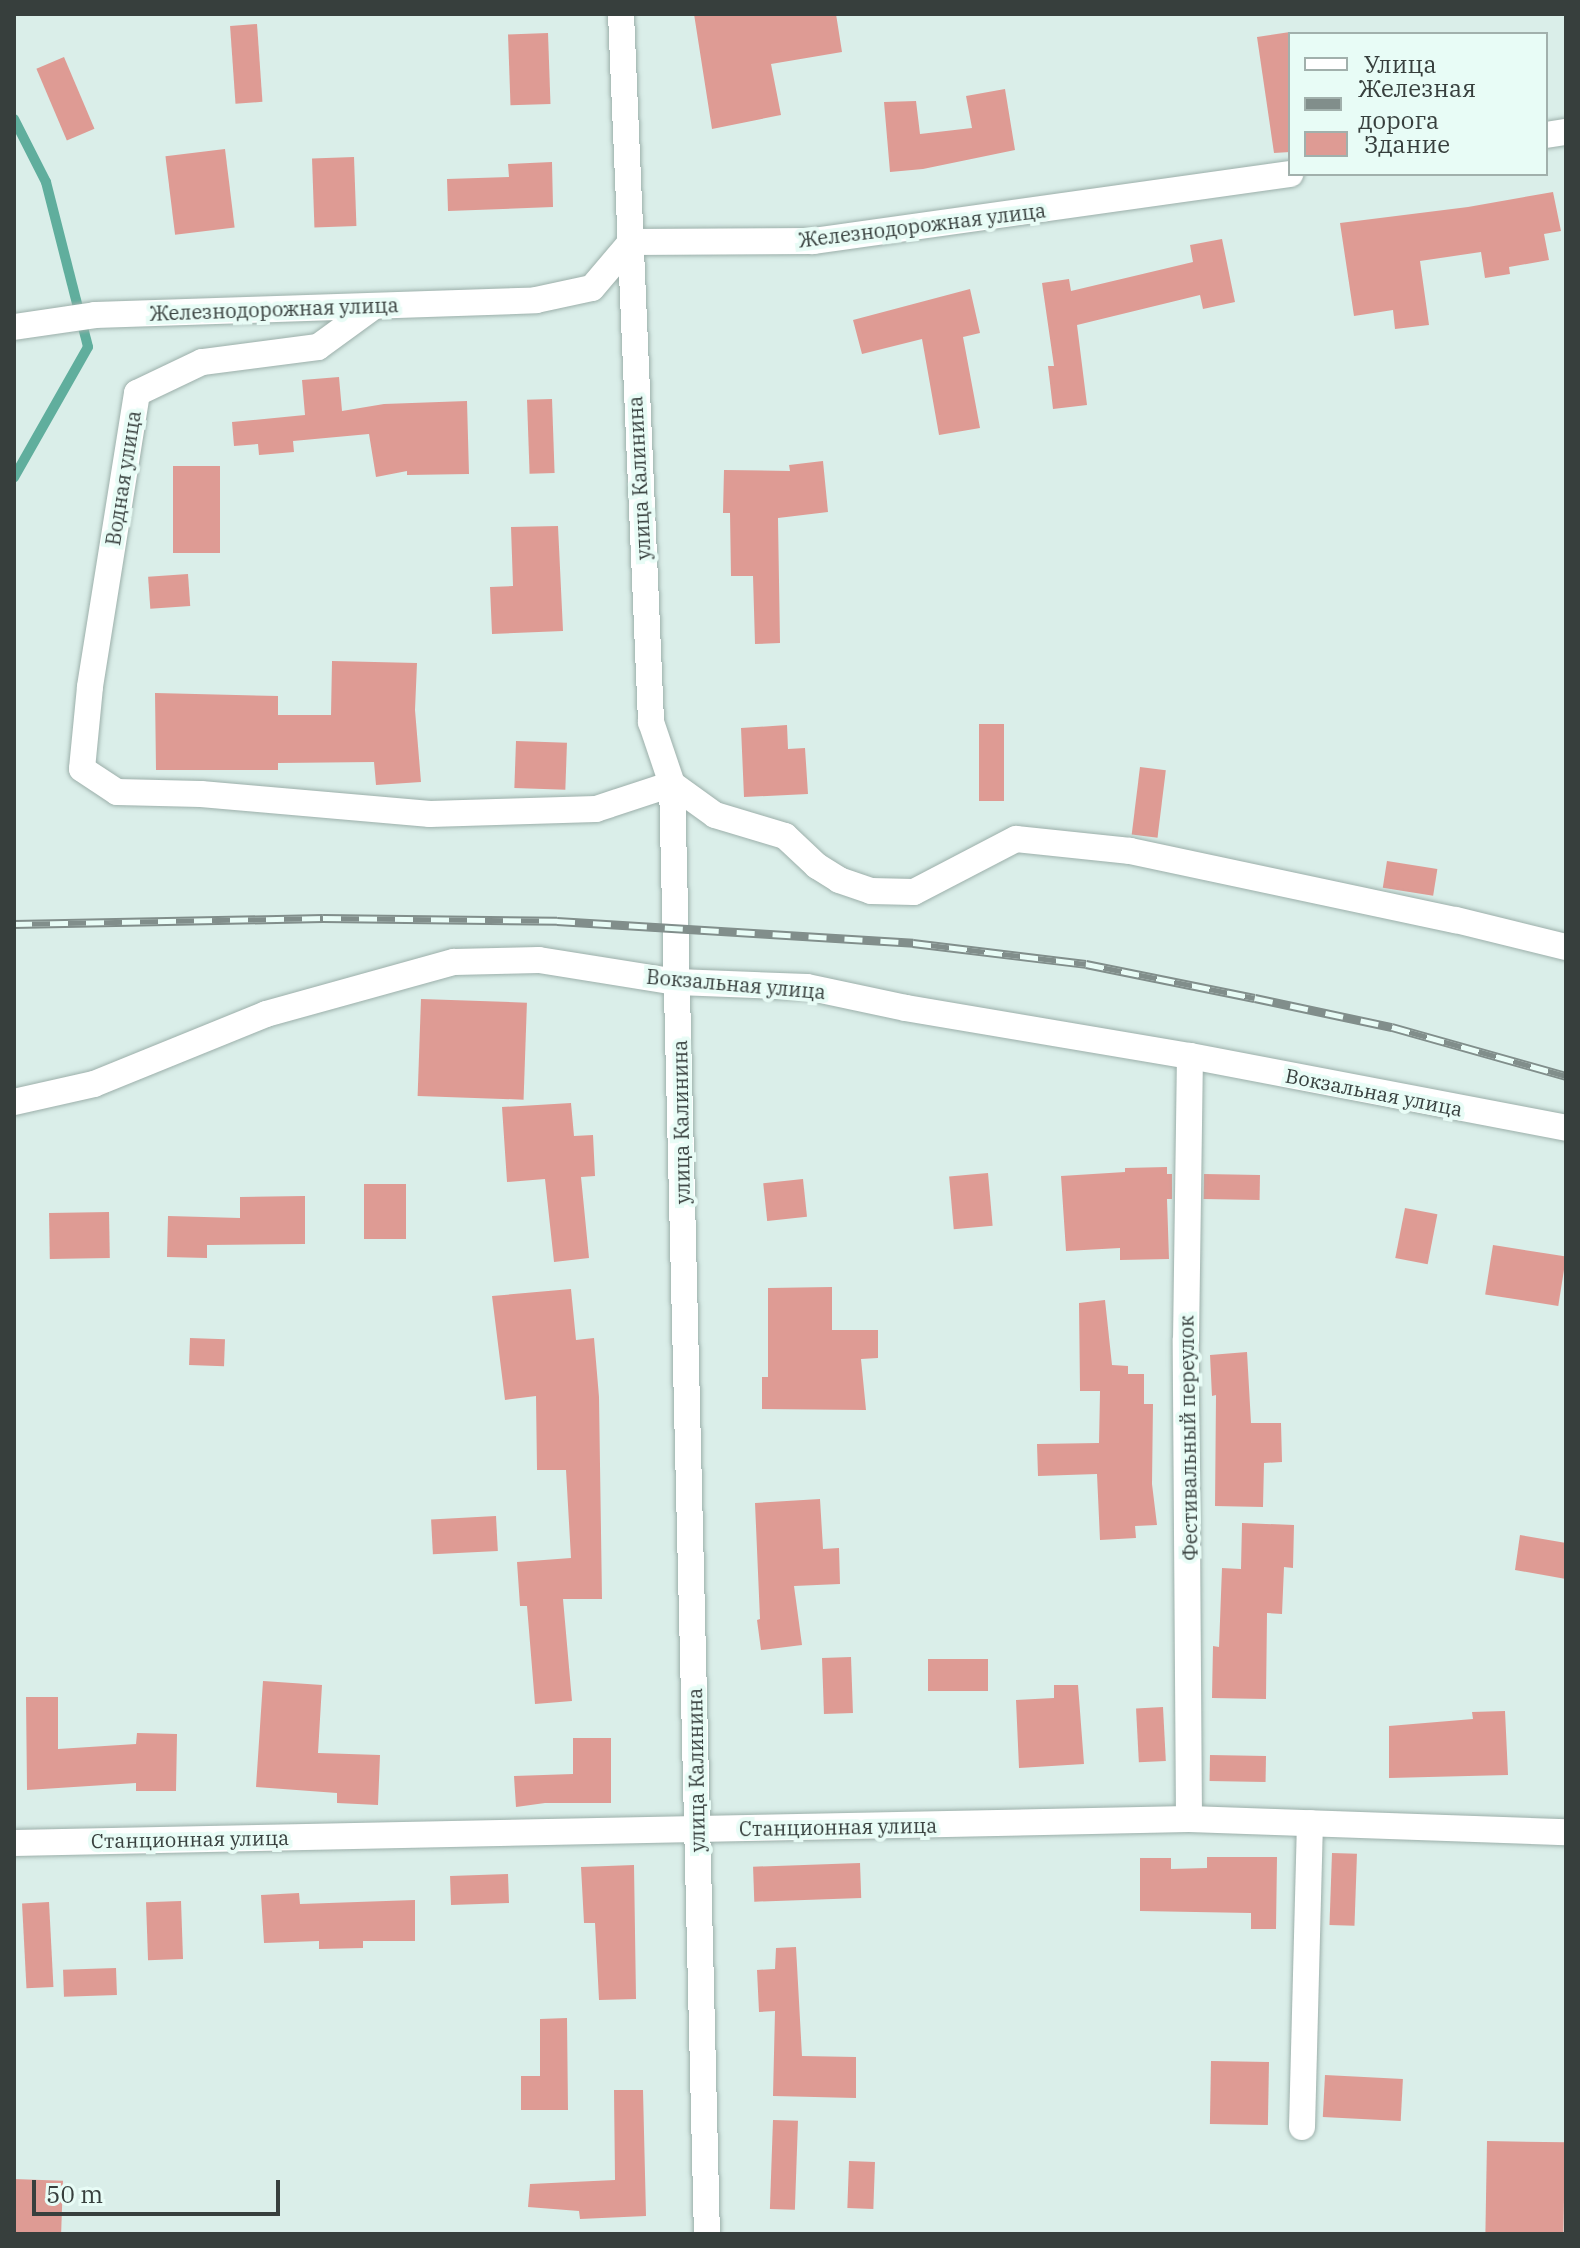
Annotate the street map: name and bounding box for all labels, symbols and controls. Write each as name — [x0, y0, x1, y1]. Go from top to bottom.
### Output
legend — [1288, 32, 1548, 176]
text: Улица — [1364, 48, 1437, 80]
text: Железная дорога — [1358, 72, 1476, 136]
text: Здание — [1364, 128, 1450, 160]
street label: Железнодорожная улица — [797, 198, 1047, 252]
street label: Железнодорожная улица — [149, 293, 399, 325]
street label: улица Калинина — [623, 395, 655, 561]
street label: Водная улица — [101, 409, 145, 547]
street label: Вокзальная улица — [645, 964, 827, 1004]
street label: улица Калинина — [668, 1040, 694, 1204]
street label: Вокзальная улица — [1283, 1063, 1465, 1121]
street label: Фестивальный переулок — [1174, 1315, 1202, 1561]
street label: улица Калинина — [683, 1688, 709, 1852]
street label: Станционная улица — [739, 1813, 937, 1841]
street label: Станционная улица — [91, 1825, 289, 1853]
scale bar — [36, 2164, 284, 2214]
text: 50 m — [46, 2178, 103, 2210]

